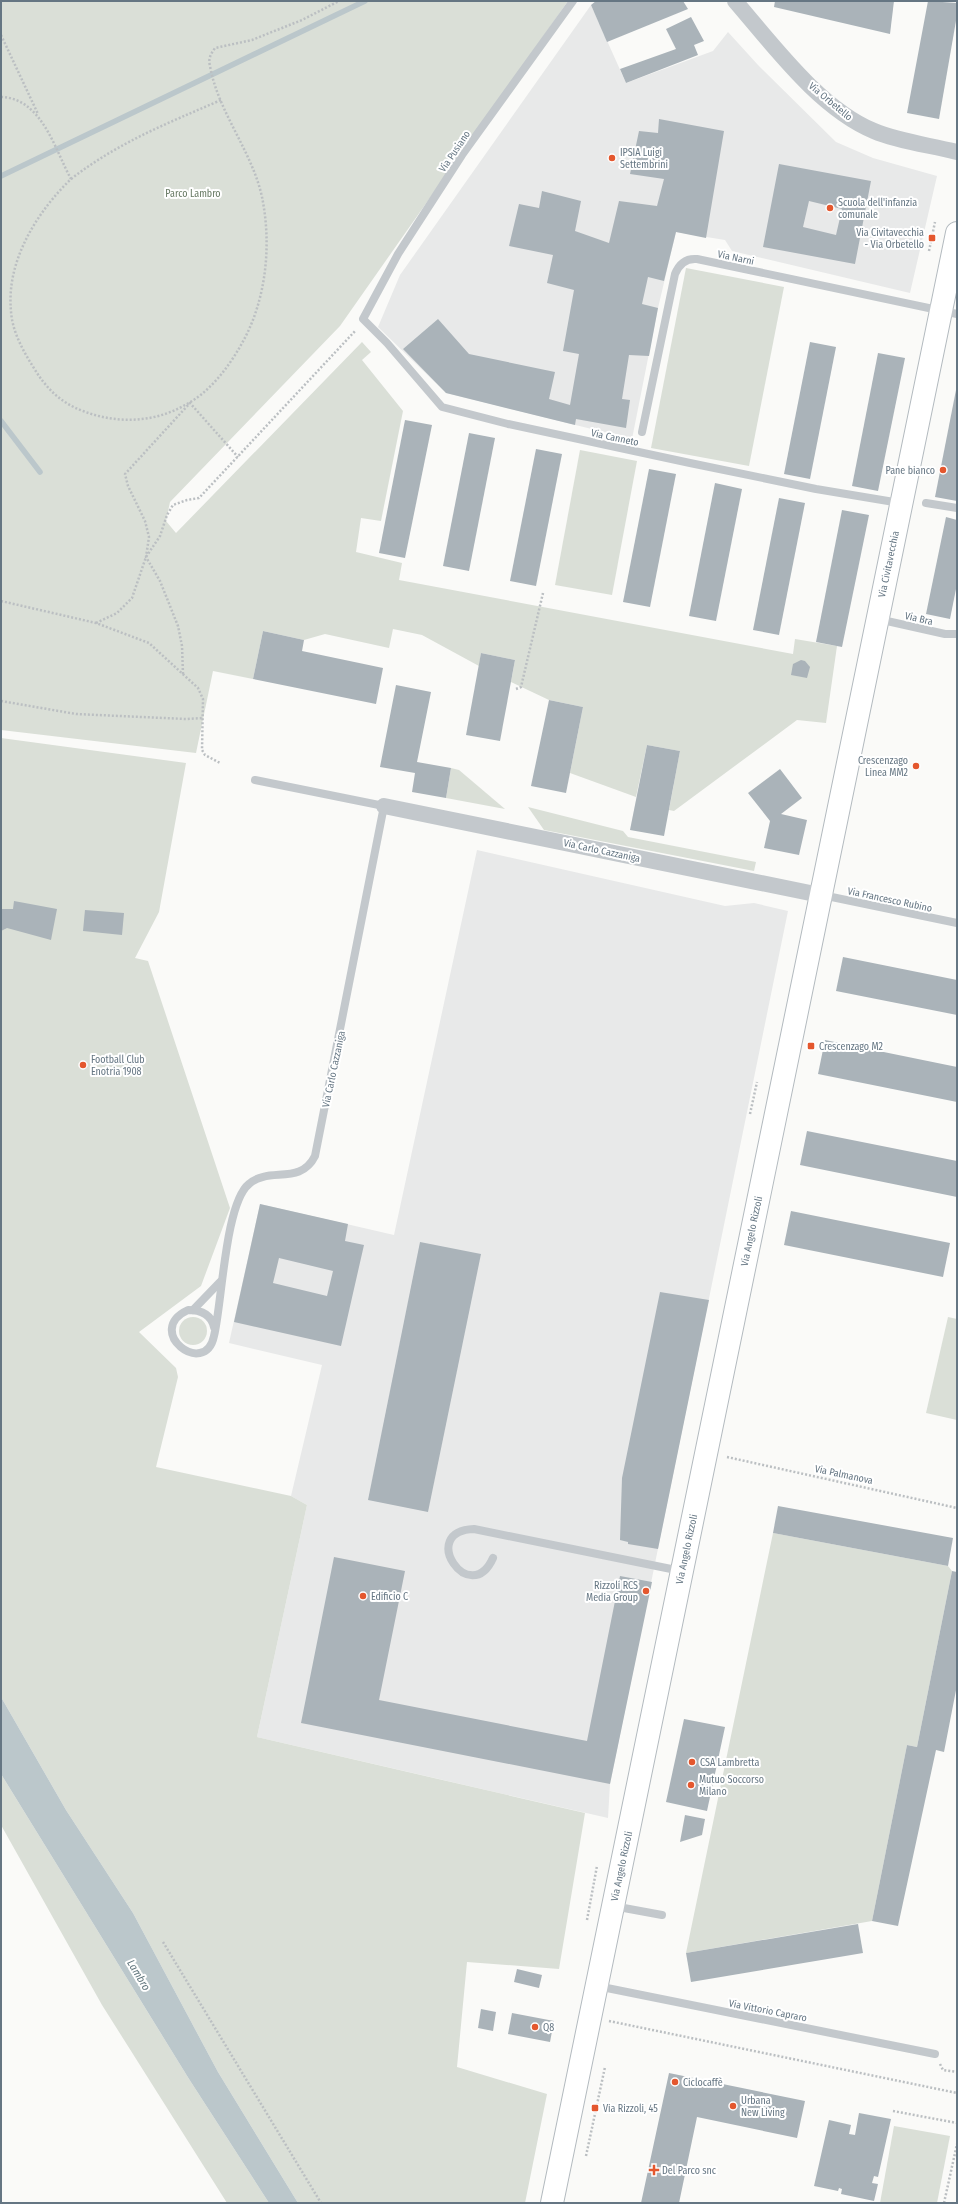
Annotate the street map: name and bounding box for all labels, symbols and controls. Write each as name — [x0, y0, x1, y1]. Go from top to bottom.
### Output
street label: Via Orbetello — [806, 80, 855, 124]
street label: Via Pusiano — [437, 129, 473, 175]
place label: IPSIA Luigi Settembrini — [620, 147, 668, 171]
marker: IPSIA Luigi Settembrini — [607, 153, 617, 163]
park label: Parco Lambro — [165, 188, 221, 200]
place label: Scuola dell'infanzia comunale — [838, 197, 917, 221]
marker: Scuola dell'infanzia comunale — [825, 203, 835, 213]
place label: Via Civitavecchia - Via Orbetello — [856, 227, 924, 251]
marker: Via Civitavecchia - Via Orbetello — [927, 233, 937, 243]
street label: Via Narni — [716, 248, 755, 268]
street label: Via Canneto — [590, 427, 640, 449]
place label: Pane bianco — [885, 465, 935, 477]
marker: Pane bianco — [938, 465, 948, 475]
street label: Via Civitavecchia — [876, 530, 902, 599]
street label: Via Bra — [904, 610, 934, 628]
place label: Crescenzago Linea MM2 — [858, 755, 909, 779]
marker: Crescenzago Linea MM2 — [911, 761, 921, 771]
street label: Via Carlo Cazzaniga — [562, 837, 641, 865]
street label: Via Francesco Rubino — [846, 885, 933, 915]
street label: Via Carlo Cazzaniga — [320, 1030, 348, 1109]
marker: Crescenzago M2 — [806, 1041, 816, 1051]
place label: Crescenzago M2 — [819, 1041, 884, 1053]
place label: Football Club Enotria 1908 — [91, 1054, 145, 1078]
marker: Football Club Enotria 1908 — [78, 1060, 88, 1070]
street label: Via Angelo Rizzoli — [739, 1195, 765, 1267]
street label: Via Palmanova — [814, 1463, 874, 1487]
street label: Via Angelo Rizzoli — [674, 1513, 700, 1585]
place label: Rizzoli RCS Media Group — [586, 1580, 638, 1604]
marker: Rizzoli RCS Media Group — [641, 1586, 651, 1596]
marker: Edificio C — [358, 1591, 368, 1601]
place label: Edificio C — [371, 1591, 408, 1603]
marker: CSA Lambretta — [687, 1757, 697, 1767]
place label: CSA Lambretta — [700, 1757, 759, 1769]
place label: Mutuo Soccorso Milano — [699, 1774, 764, 1798]
marker: Mutuo Soccorso Milano — [686, 1780, 696, 1790]
street label: Via Angelo Rizzoli — [609, 1830, 635, 1902]
water label: Lambro — [124, 1957, 153, 1993]
street label: Via Vittorio Capraro — [728, 1998, 808, 2024]
marker: Q8 — [530, 2022, 540, 2032]
place label: Q8 — [543, 2022, 554, 2034]
marker: Ciclocaffè — [670, 2077, 680, 2087]
place label: Ciclocaffè — [683, 2077, 723, 2089]
place label: Urbana New Living — [741, 2095, 785, 2119]
marker: Urbana New Living — [728, 2101, 738, 2111]
marker: Via Rizzoli, 45 — [590, 2103, 600, 2113]
place label: Via Rizzoli, 45 — [603, 2103, 658, 2115]
marker: Del Parco snc — [649, 2165, 659, 2175]
place label: Del Parco snc — [662, 2165, 717, 2177]

